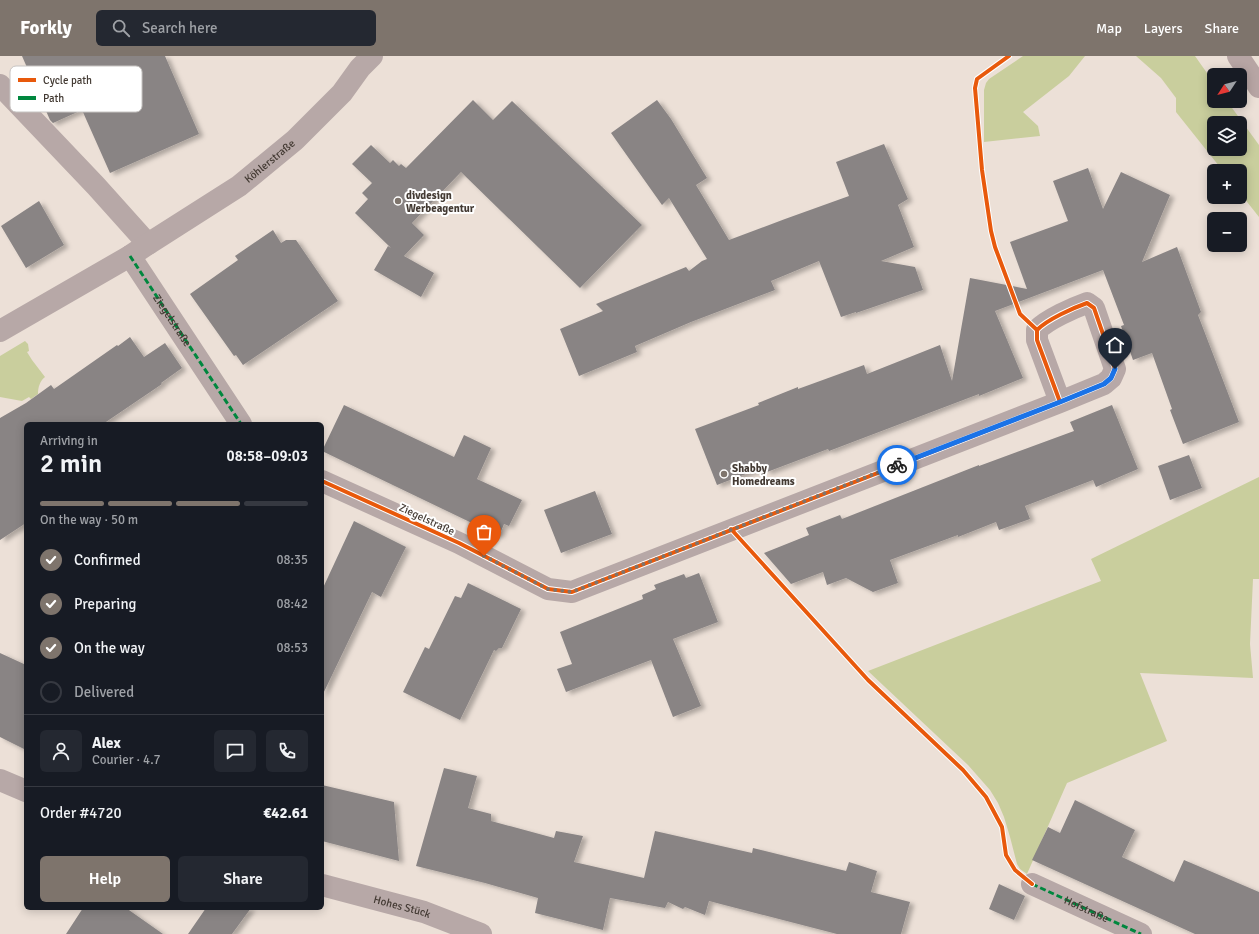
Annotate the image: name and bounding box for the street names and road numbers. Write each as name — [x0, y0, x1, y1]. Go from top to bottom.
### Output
street label: Köhlerstraße — [242, 137, 298, 186]
street label: Ziegelstraße — [150, 292, 194, 349]
street label: Ziegelstraße — [397, 501, 457, 538]
street label: Hohes Stück — [372, 893, 433, 921]
street label: Hofstraße — [1062, 894, 1111, 925]

